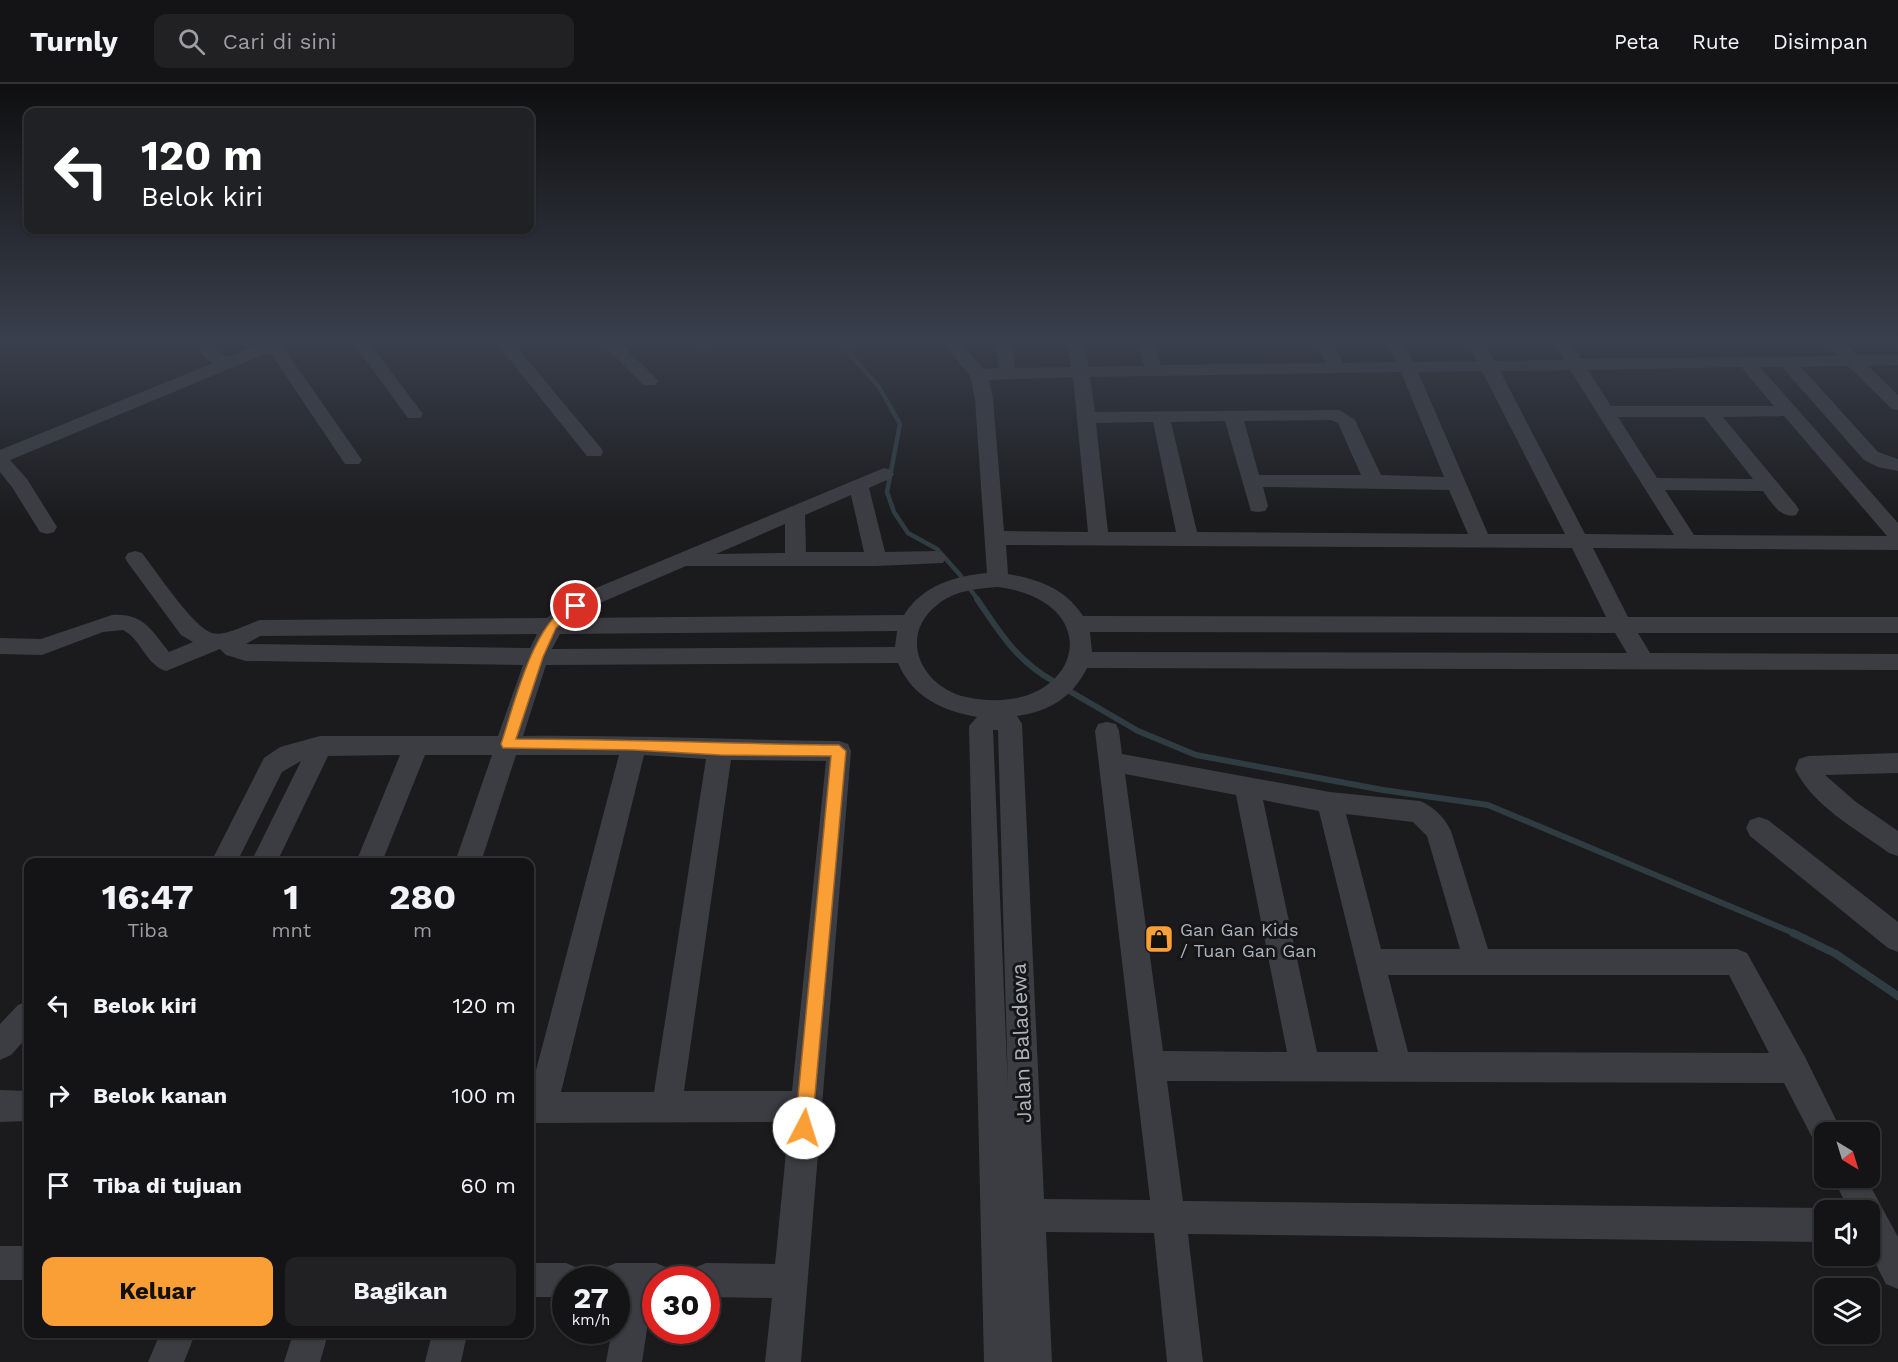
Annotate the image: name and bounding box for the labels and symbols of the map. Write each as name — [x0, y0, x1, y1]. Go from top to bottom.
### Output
pin — [550, 580, 601, 631]
place label: Gan Gan Kids / Tuan Gan Gan — [1180, 919, 1317, 961]
shop icon: Gan Gan Kids / Tuan Gan Gan — [1143, 923, 1175, 955]
street label: Jalan Baladewa — [1006, 962, 1036, 1123]
position arrow — [772, 1096, 836, 1160]
north arrow — [1814, 1122, 1880, 1188]
speed limit sign: 30 — [642, 1266, 720, 1344]

